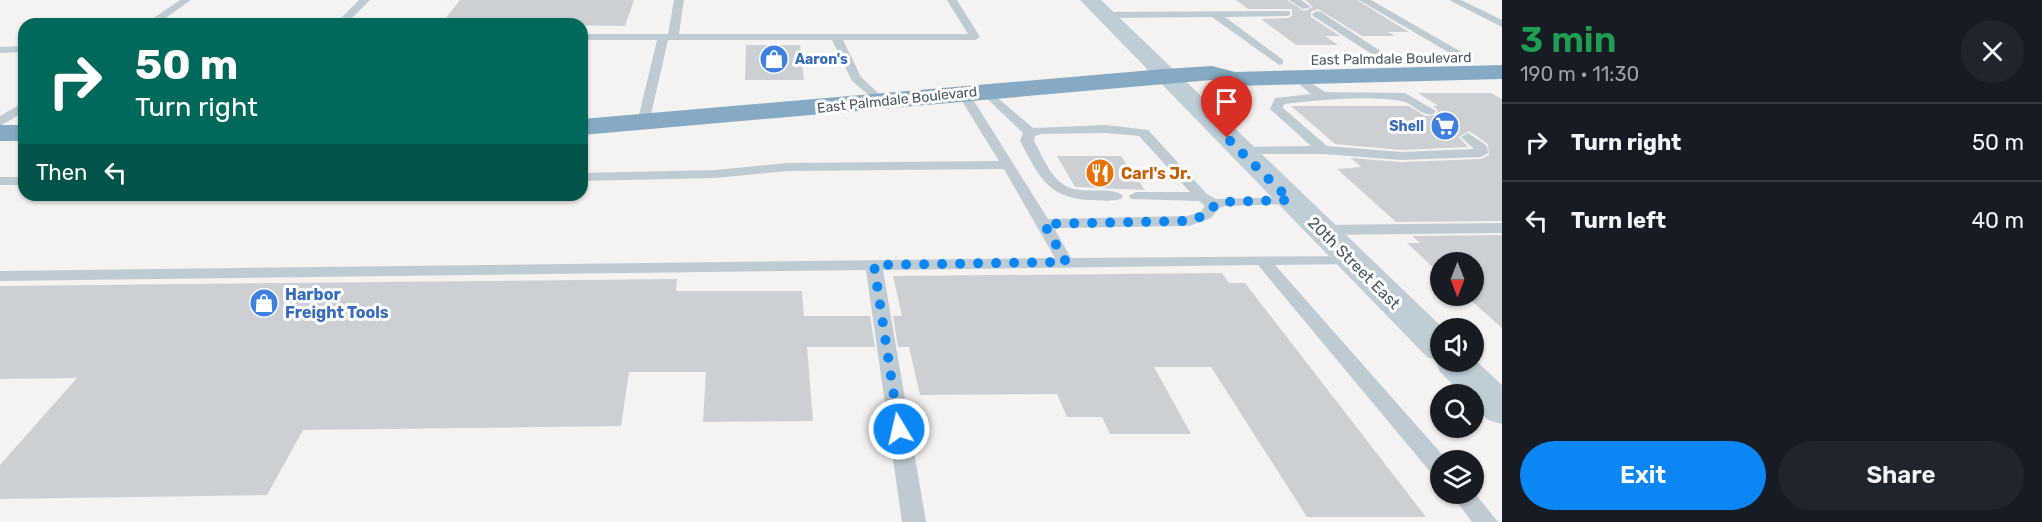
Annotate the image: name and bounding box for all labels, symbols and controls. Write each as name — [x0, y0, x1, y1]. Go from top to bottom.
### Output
text: 3 min — [1520, 18, 1617, 61]
button: close — [1961, 20, 2024, 83]
text: 50 m — [135, 40, 238, 90]
icon: right — [36, 42, 114, 120]
shop icon: Aaron's — [758, 43, 790, 75]
street label: East Palmdale Boulevard — [1310, 49, 1472, 69]
place label: Aaron's — [795, 51, 848, 68]
text: 190 m · 11:30 — [1520, 62, 1639, 86]
pin — [1201, 76, 1252, 138]
street label: East Palmdale Boulevard — [816, 83, 978, 117]
icon: arrive — [1210, 85, 1243, 118]
text: Turn right — [135, 91, 258, 123]
supermarket icon: Shell — [1429, 110, 1461, 142]
place label: Shell — [1389, 118, 1424, 135]
icon: right — [1520, 126, 1553, 159]
text: Turn right — [1571, 129, 1681, 156]
text: 50 m — [1972, 129, 2024, 156]
icon: left — [99, 156, 132, 189]
restaurant icon: Carl's Jr. — [1084, 157, 1116, 189]
text: Then — [36, 159, 87, 186]
place label: Carl's Jr. — [1121, 164, 1191, 183]
icon: left — [1520, 204, 1553, 237]
text: Turn left — [1571, 207, 1666, 234]
text: 40 m — [1971, 207, 2024, 234]
street label: 20th Street East — [1304, 213, 1404, 313]
north arrow — [1430, 252, 1484, 306]
map controls — [1430, 252, 1484, 504]
place label: Harbor Freight Tools — [285, 285, 389, 322]
shop icon: Harbor Freight Tools — [248, 287, 280, 319]
button: sound — [1430, 318, 1484, 372]
button: search — [1430, 384, 1484, 438]
position arrow — [867, 397, 931, 461]
button: Exit — [1520, 441, 1766, 510]
button: Share — [1778, 441, 2024, 510]
button: layers — [1430, 450, 1484, 504]

